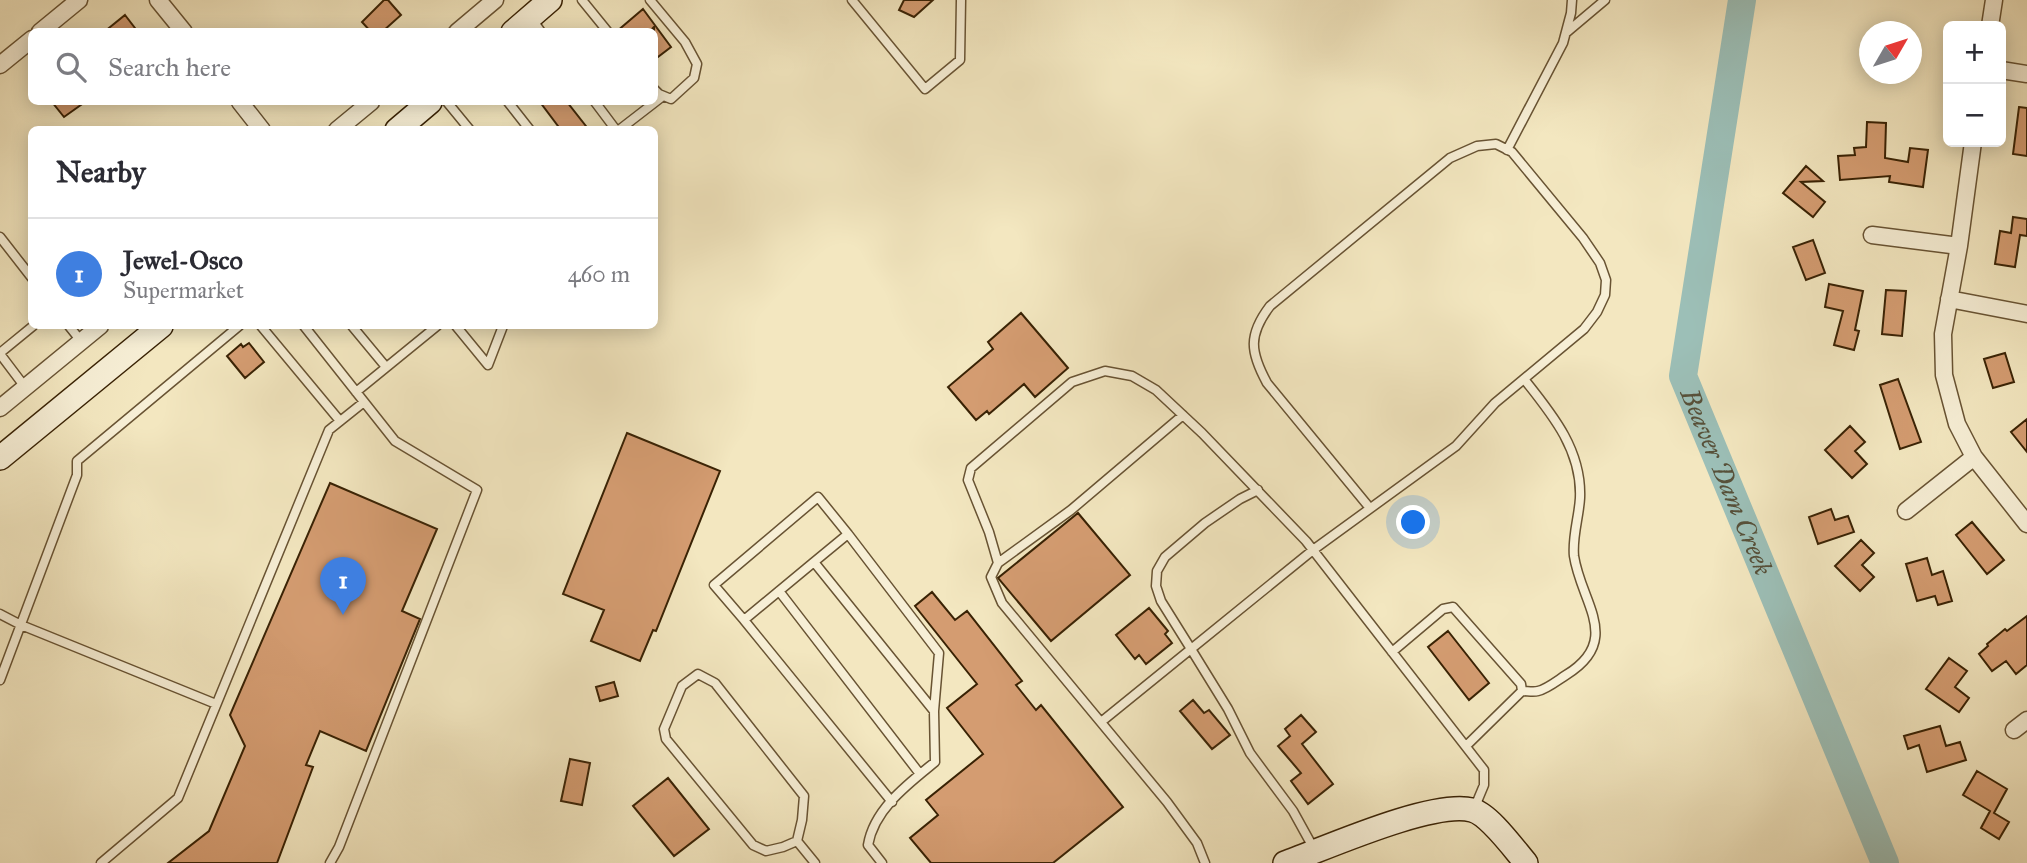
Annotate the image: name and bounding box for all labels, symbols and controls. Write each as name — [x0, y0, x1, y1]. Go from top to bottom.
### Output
north arrow — [1859, 21, 1922, 84]
map controls — [1943, 21, 2006, 147]
button: + — [1943, 21, 2006, 84]
search box — [28, 28, 658, 105]
icon: search — [52, 48, 90, 86]
text: Search here — [108, 51, 231, 83]
button: − — [1943, 84, 2006, 147]
text: Nearby — [56, 154, 146, 190]
text: Jewel-Osco — [123, 244, 243, 276]
text: 1 — [74, 260, 84, 288]
text: 460 m — [568, 260, 630, 288]
text: Supermarket — [123, 276, 244, 304]
water label: Beaver Dam Creek — [1673, 383, 1780, 580]
your location — [1396, 505, 1430, 539]
pin: 1 — [320, 557, 366, 615]

